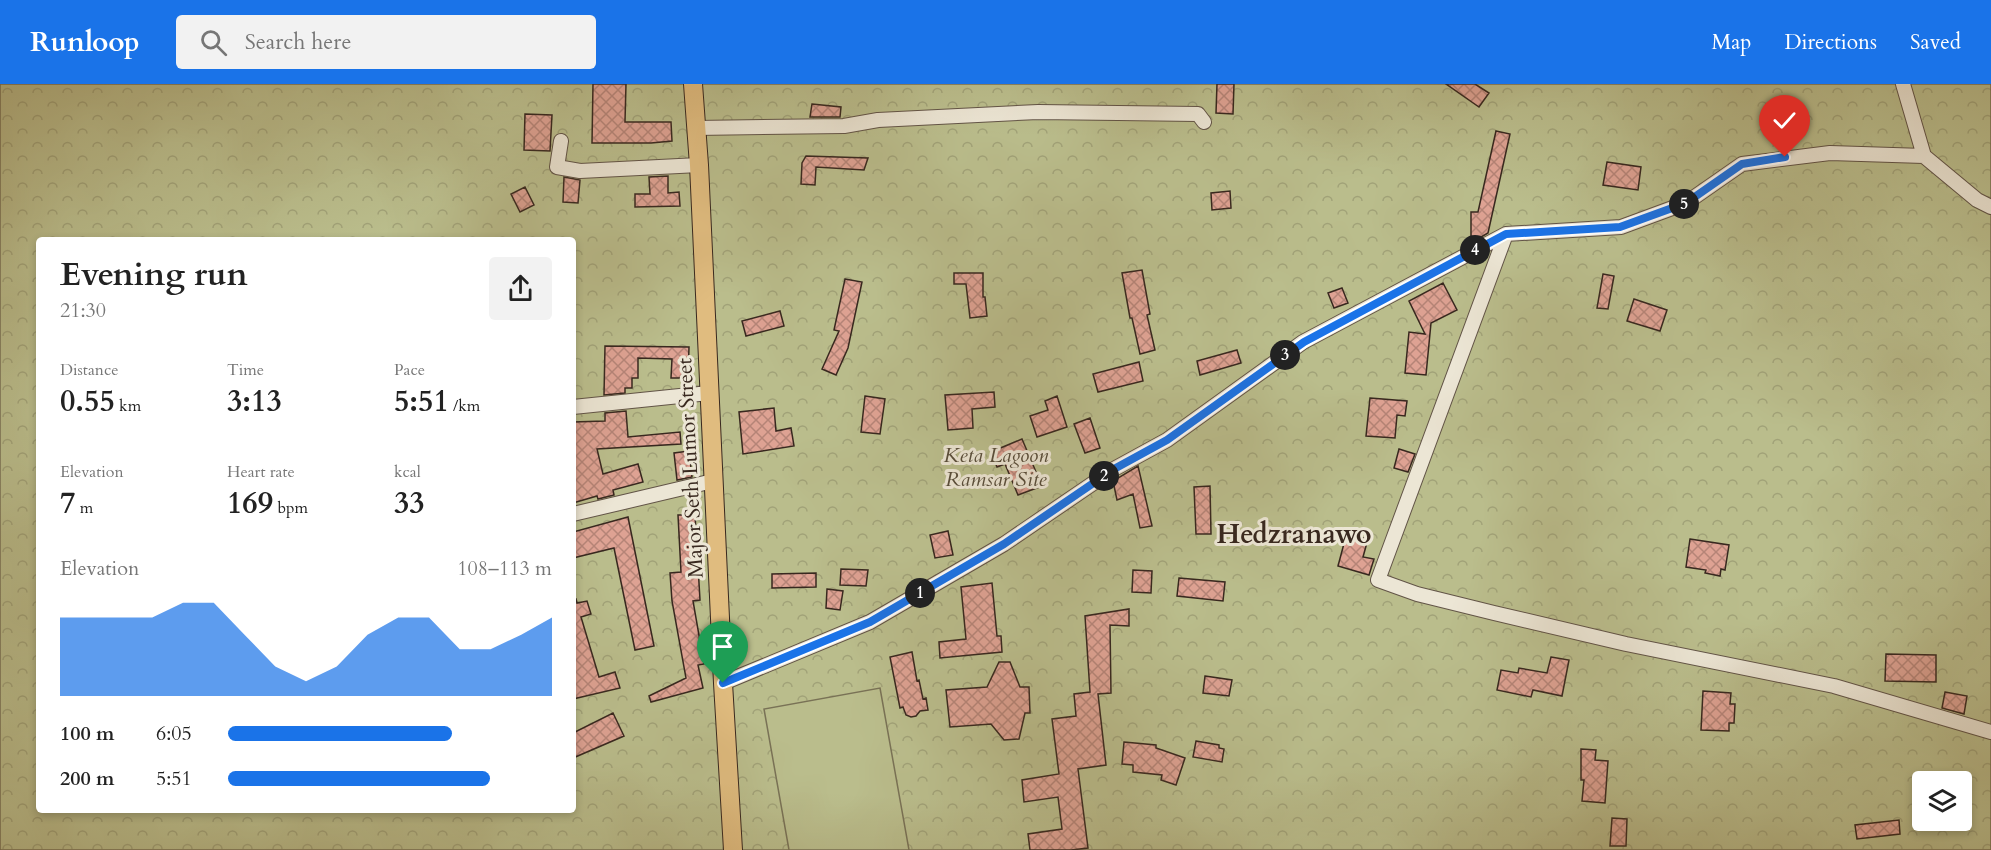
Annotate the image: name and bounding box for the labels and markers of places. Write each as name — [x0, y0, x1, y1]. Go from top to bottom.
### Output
pin — [1759, 95, 1810, 157]
pin: 5 — [1669, 189, 1699, 219]
pin: 4 — [1460, 235, 1490, 265]
pin: 3 — [1270, 340, 1300, 370]
pin: 2 — [1089, 461, 1119, 491]
pin: 1 — [905, 578, 935, 608]
pin — [697, 621, 748, 683]

